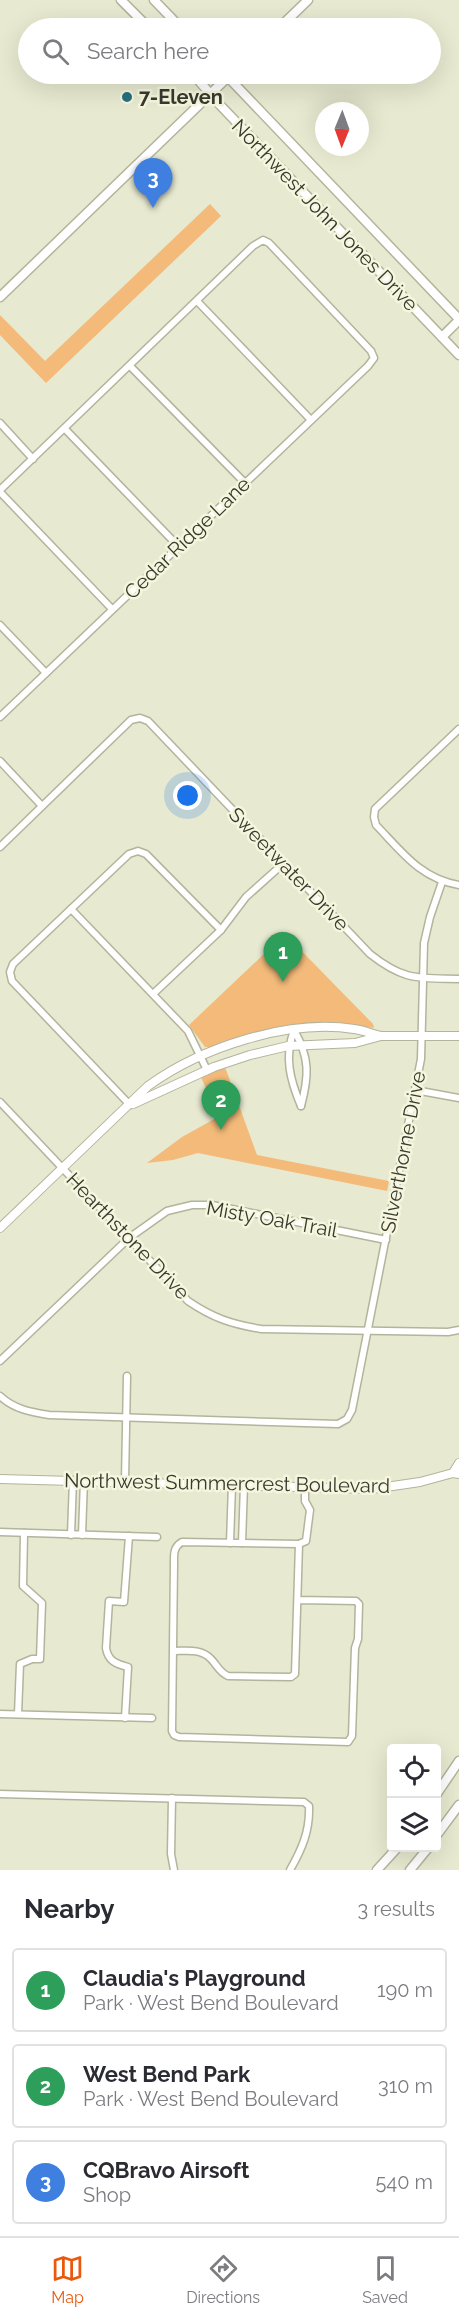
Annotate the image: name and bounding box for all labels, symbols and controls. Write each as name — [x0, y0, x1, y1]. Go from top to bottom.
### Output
search box — [18, 18, 441, 84]
icon: search — [39, 35, 72, 68]
text: Search here — [87, 38, 209, 64]
place label: 7-Eleven — [139, 85, 223, 109]
marker: 7-Eleven — [120, 90, 134, 104]
north arrow — [315, 102, 369, 156]
street label: Northwest John Jones Drive — [227, 114, 423, 316]
pin: 3 — [134, 158, 172, 208]
street label: Cedar Ridge Lane — [119, 472, 255, 604]
your location — [173, 781, 202, 810]
street label: Sweetwater Drive — [224, 802, 354, 936]
pin: 1 — [264, 932, 302, 982]
street label: Silverthorne Drive — [376, 1069, 430, 1235]
pin: 2 — [202, 1080, 240, 1130]
street label: Hearthstone Drive — [61, 1168, 195, 1305]
street label: Misty Oak Trail — [205, 1196, 340, 1242]
street label: Northwest Summercrest Boulevard — [64, 1468, 390, 1498]
map controls — [387, 1744, 441, 1852]
button: locate — [387, 1744, 441, 1798]
button: layers — [387, 1798, 441, 1852]
text: Nearby — [24, 1894, 114, 1924]
text: 3 results — [357, 1897, 435, 1921]
text: Claudia's Playground — [83, 1965, 306, 1991]
text: 1 — [41, 1978, 50, 2002]
text: 190 m — [377, 1978, 433, 2002]
text: Park · West Bend Boulevard — [83, 1991, 339, 2015]
text: West Bend Park — [83, 2061, 250, 2087]
text: 2 — [40, 2074, 51, 2098]
text: 310 m — [378, 2074, 433, 2098]
text: Park · West Bend Boulevard — [83, 2087, 339, 2111]
text: CQBravo Airsoft — [83, 2157, 249, 2183]
text: 3 — [40, 2170, 51, 2194]
text: 540 m — [375, 2170, 433, 2194]
text: Shop — [83, 2183, 131, 2207]
tab: Map — [51, 2252, 84, 2307]
tab: Directions — [186, 2252, 260, 2307]
tab: Saved — [362, 2252, 408, 2307]

